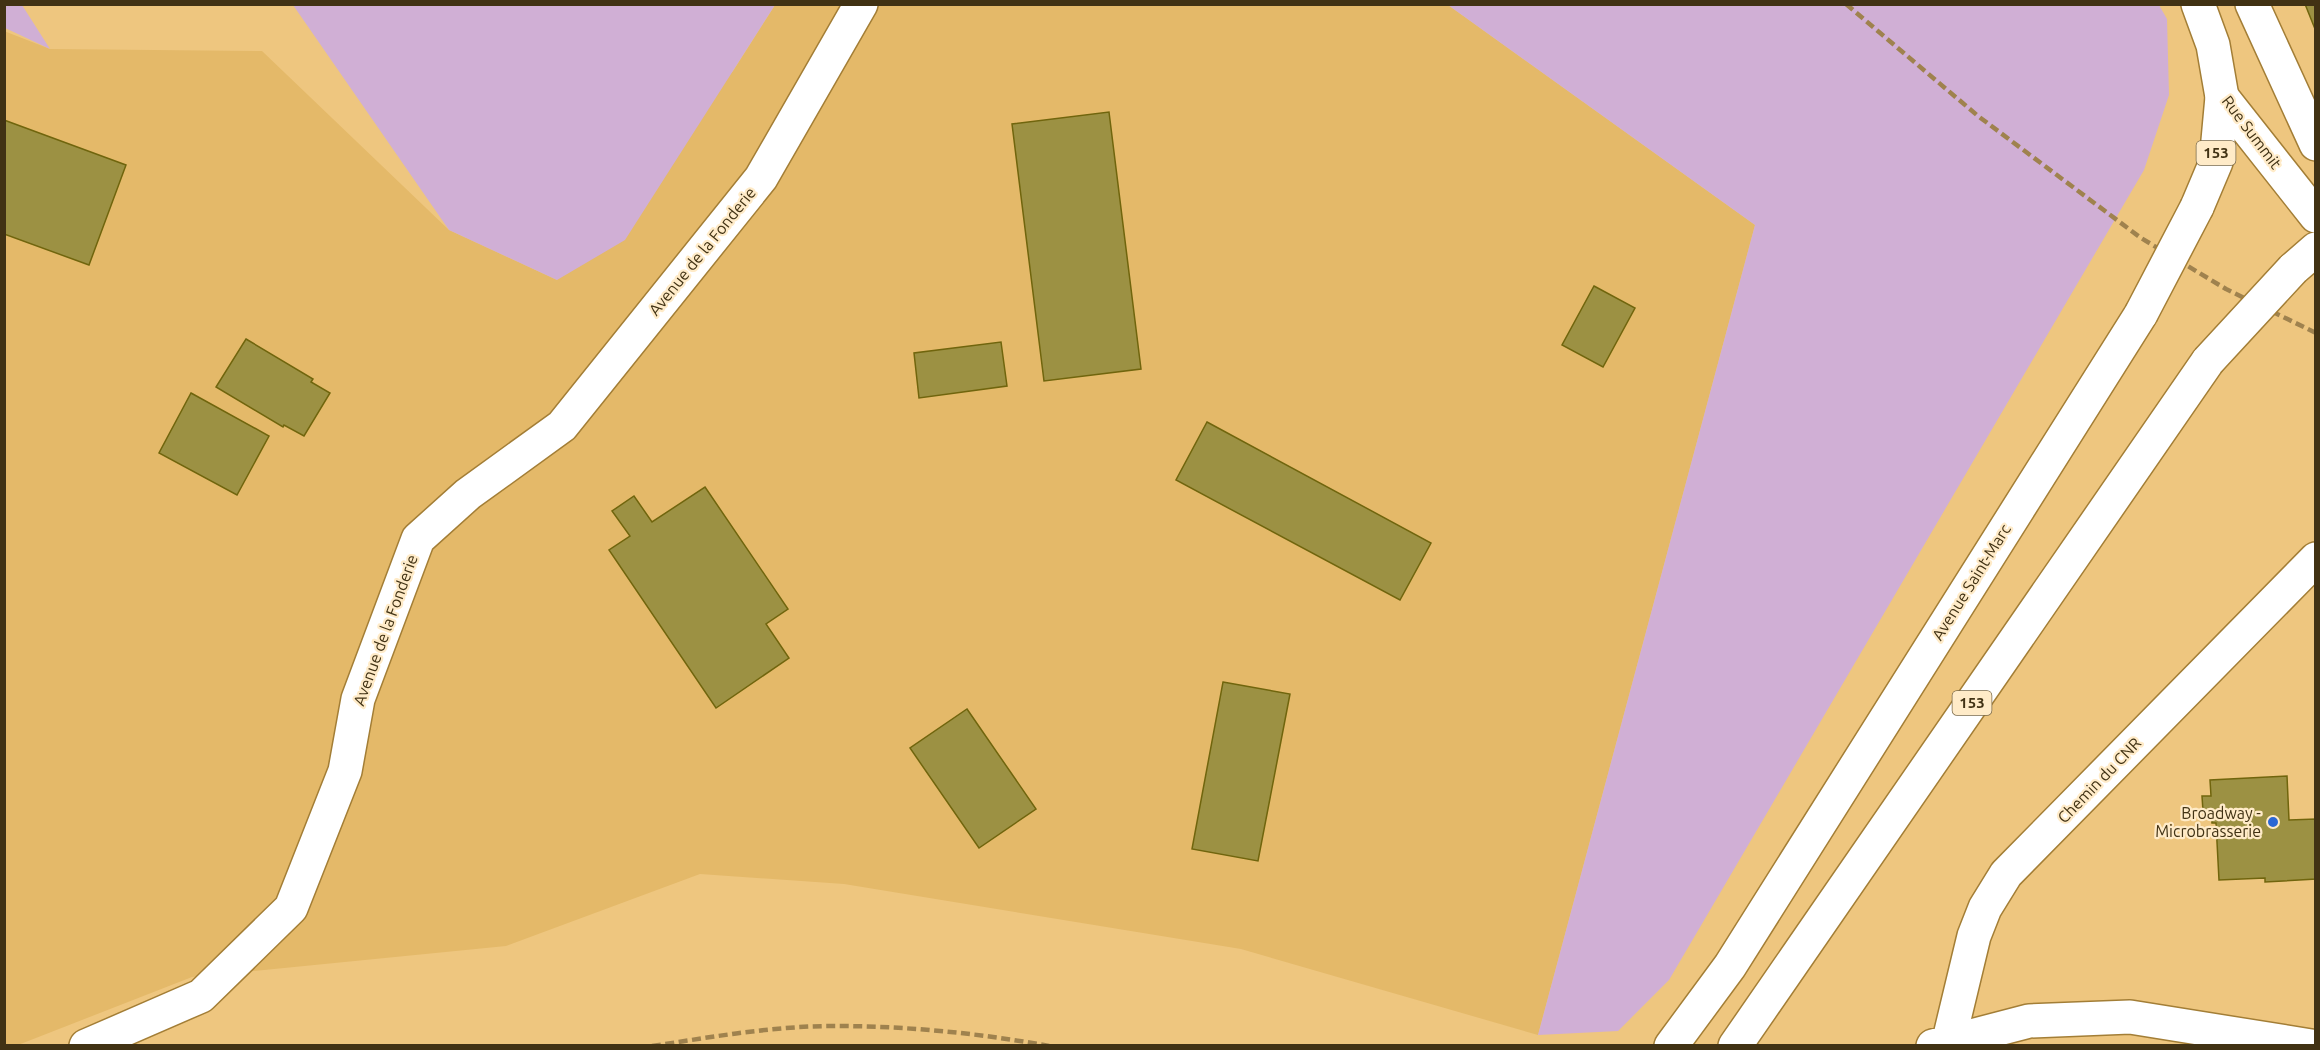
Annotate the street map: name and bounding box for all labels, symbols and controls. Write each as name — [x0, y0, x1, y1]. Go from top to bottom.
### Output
street label: Rue Summit — [2219, 92, 2286, 173]
road number: 153 — [2196, 141, 2236, 165]
street label: Avenue de la Fonderie — [645, 183, 759, 319]
street label: Avenue Saint-Marc — [1928, 520, 2014, 643]
street label: Avenue de la Fonderie — [349, 552, 421, 708]
road number: 153 — [1952, 691, 1992, 715]
street label: Chemin du CNR — [2054, 734, 2144, 826]
place label: Broadway - Microbrasserie — [2155, 804, 2261, 840]
marker: Broadway - Microbrasserie — [2266, 815, 2280, 829]

